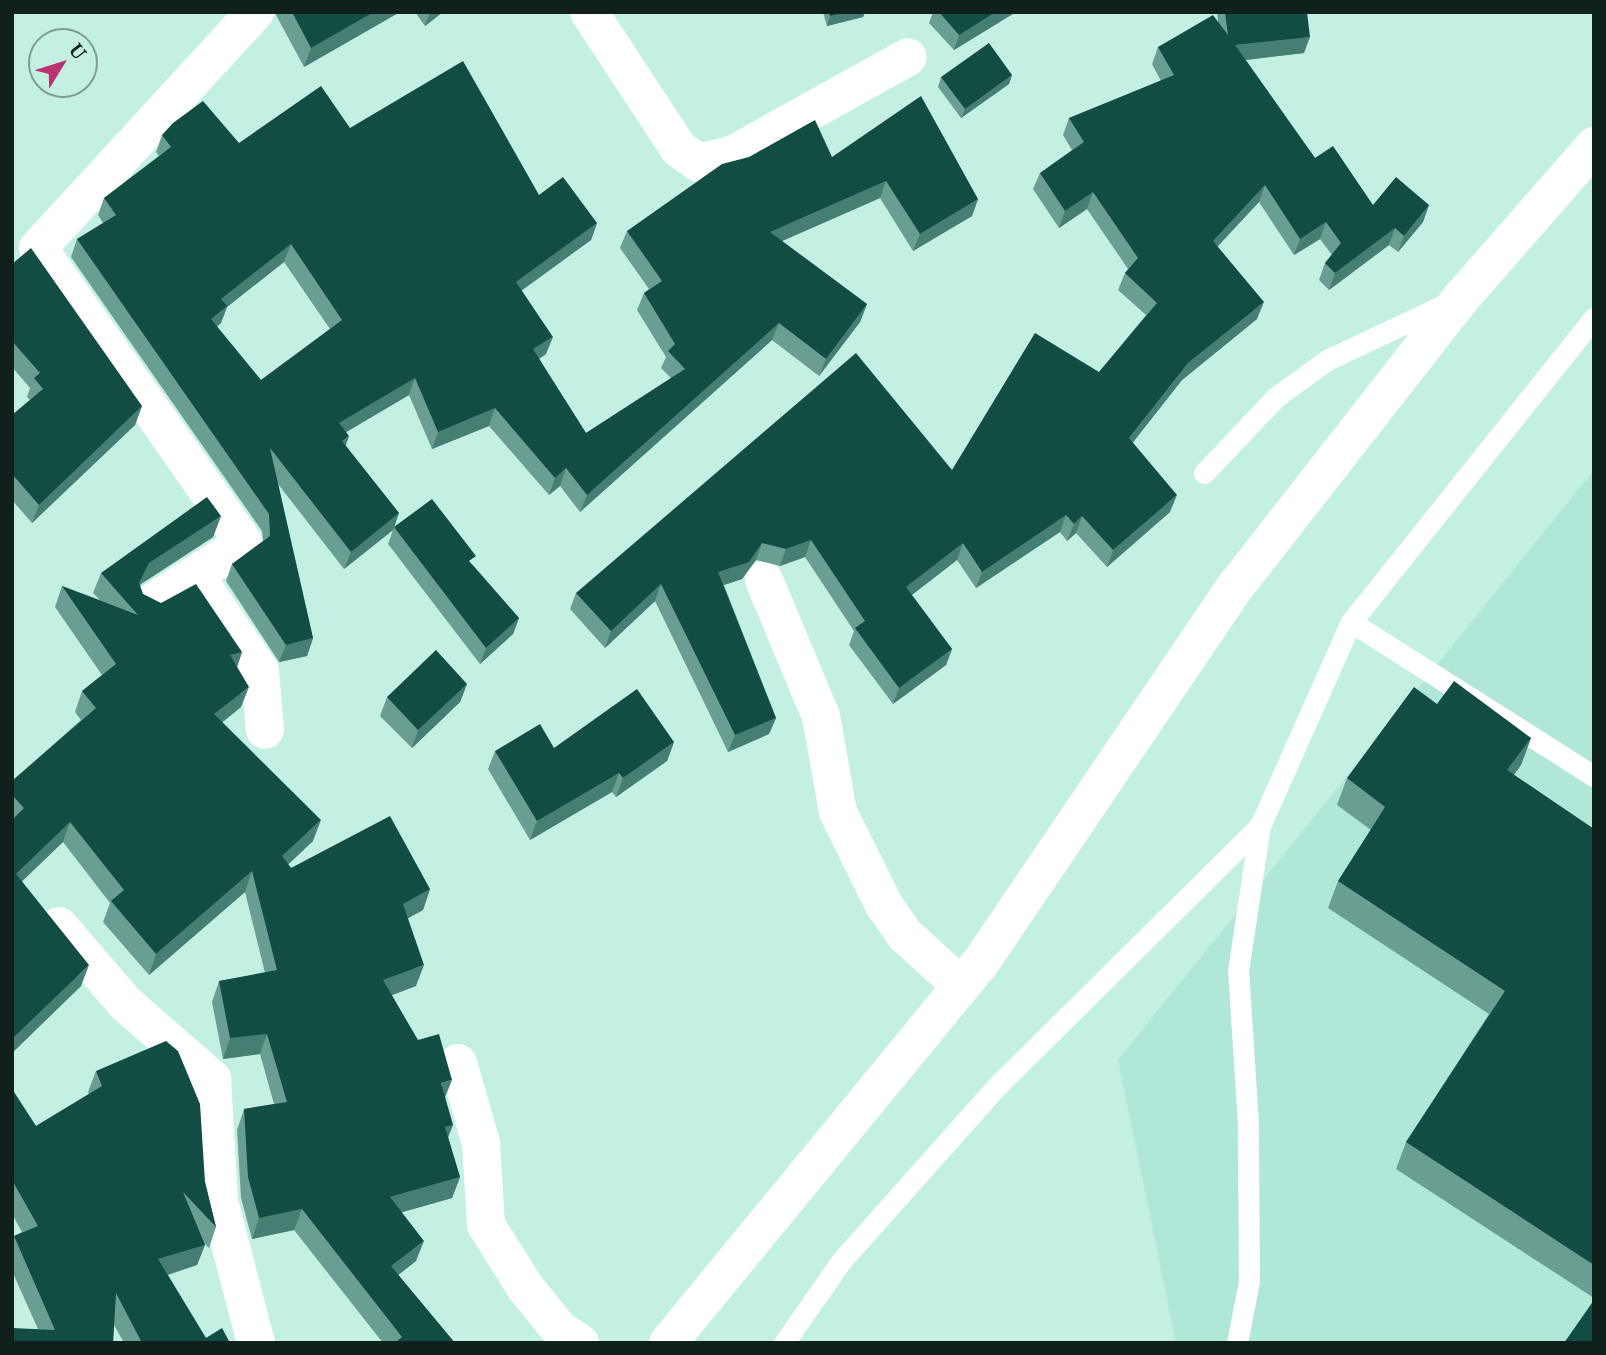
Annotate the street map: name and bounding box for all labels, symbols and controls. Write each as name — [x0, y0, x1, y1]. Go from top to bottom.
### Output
north arrow — [28, 28, 98, 98]
text: U — [63, 38, 93, 65]

